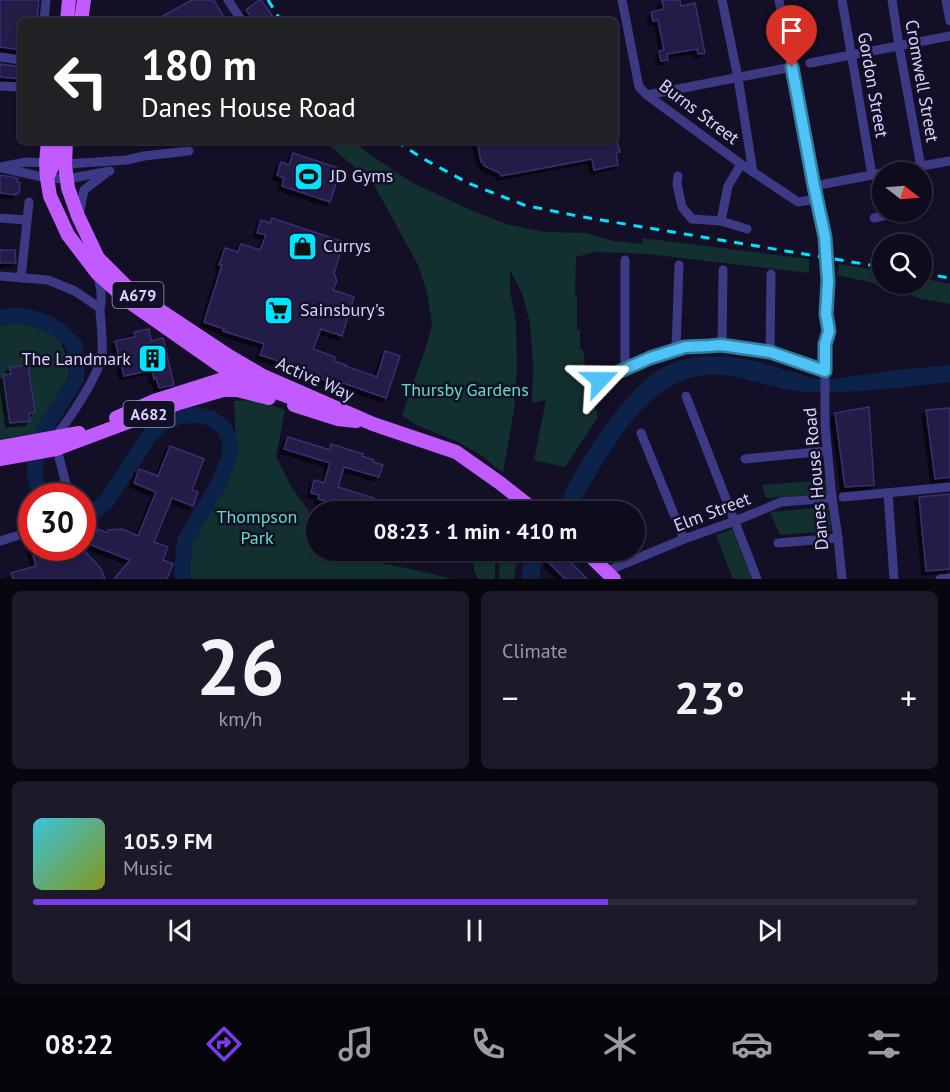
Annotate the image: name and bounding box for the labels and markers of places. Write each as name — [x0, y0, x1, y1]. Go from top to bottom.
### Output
pin — [766, 5, 817, 67]
sports icon: JD Gyms — [293, 160, 325, 192]
place label: JD Gyms — [329, 164, 393, 187]
shop icon: Currys — [286, 230, 318, 262]
place label: Currys — [323, 234, 371, 257]
supermarket icon: Sainsbury's — [263, 294, 295, 326]
place label: Sainsbury's — [300, 298, 385, 321]
building icon: The Landmark — [136, 343, 168, 375]
place label: The Landmark — [22, 347, 131, 370]

